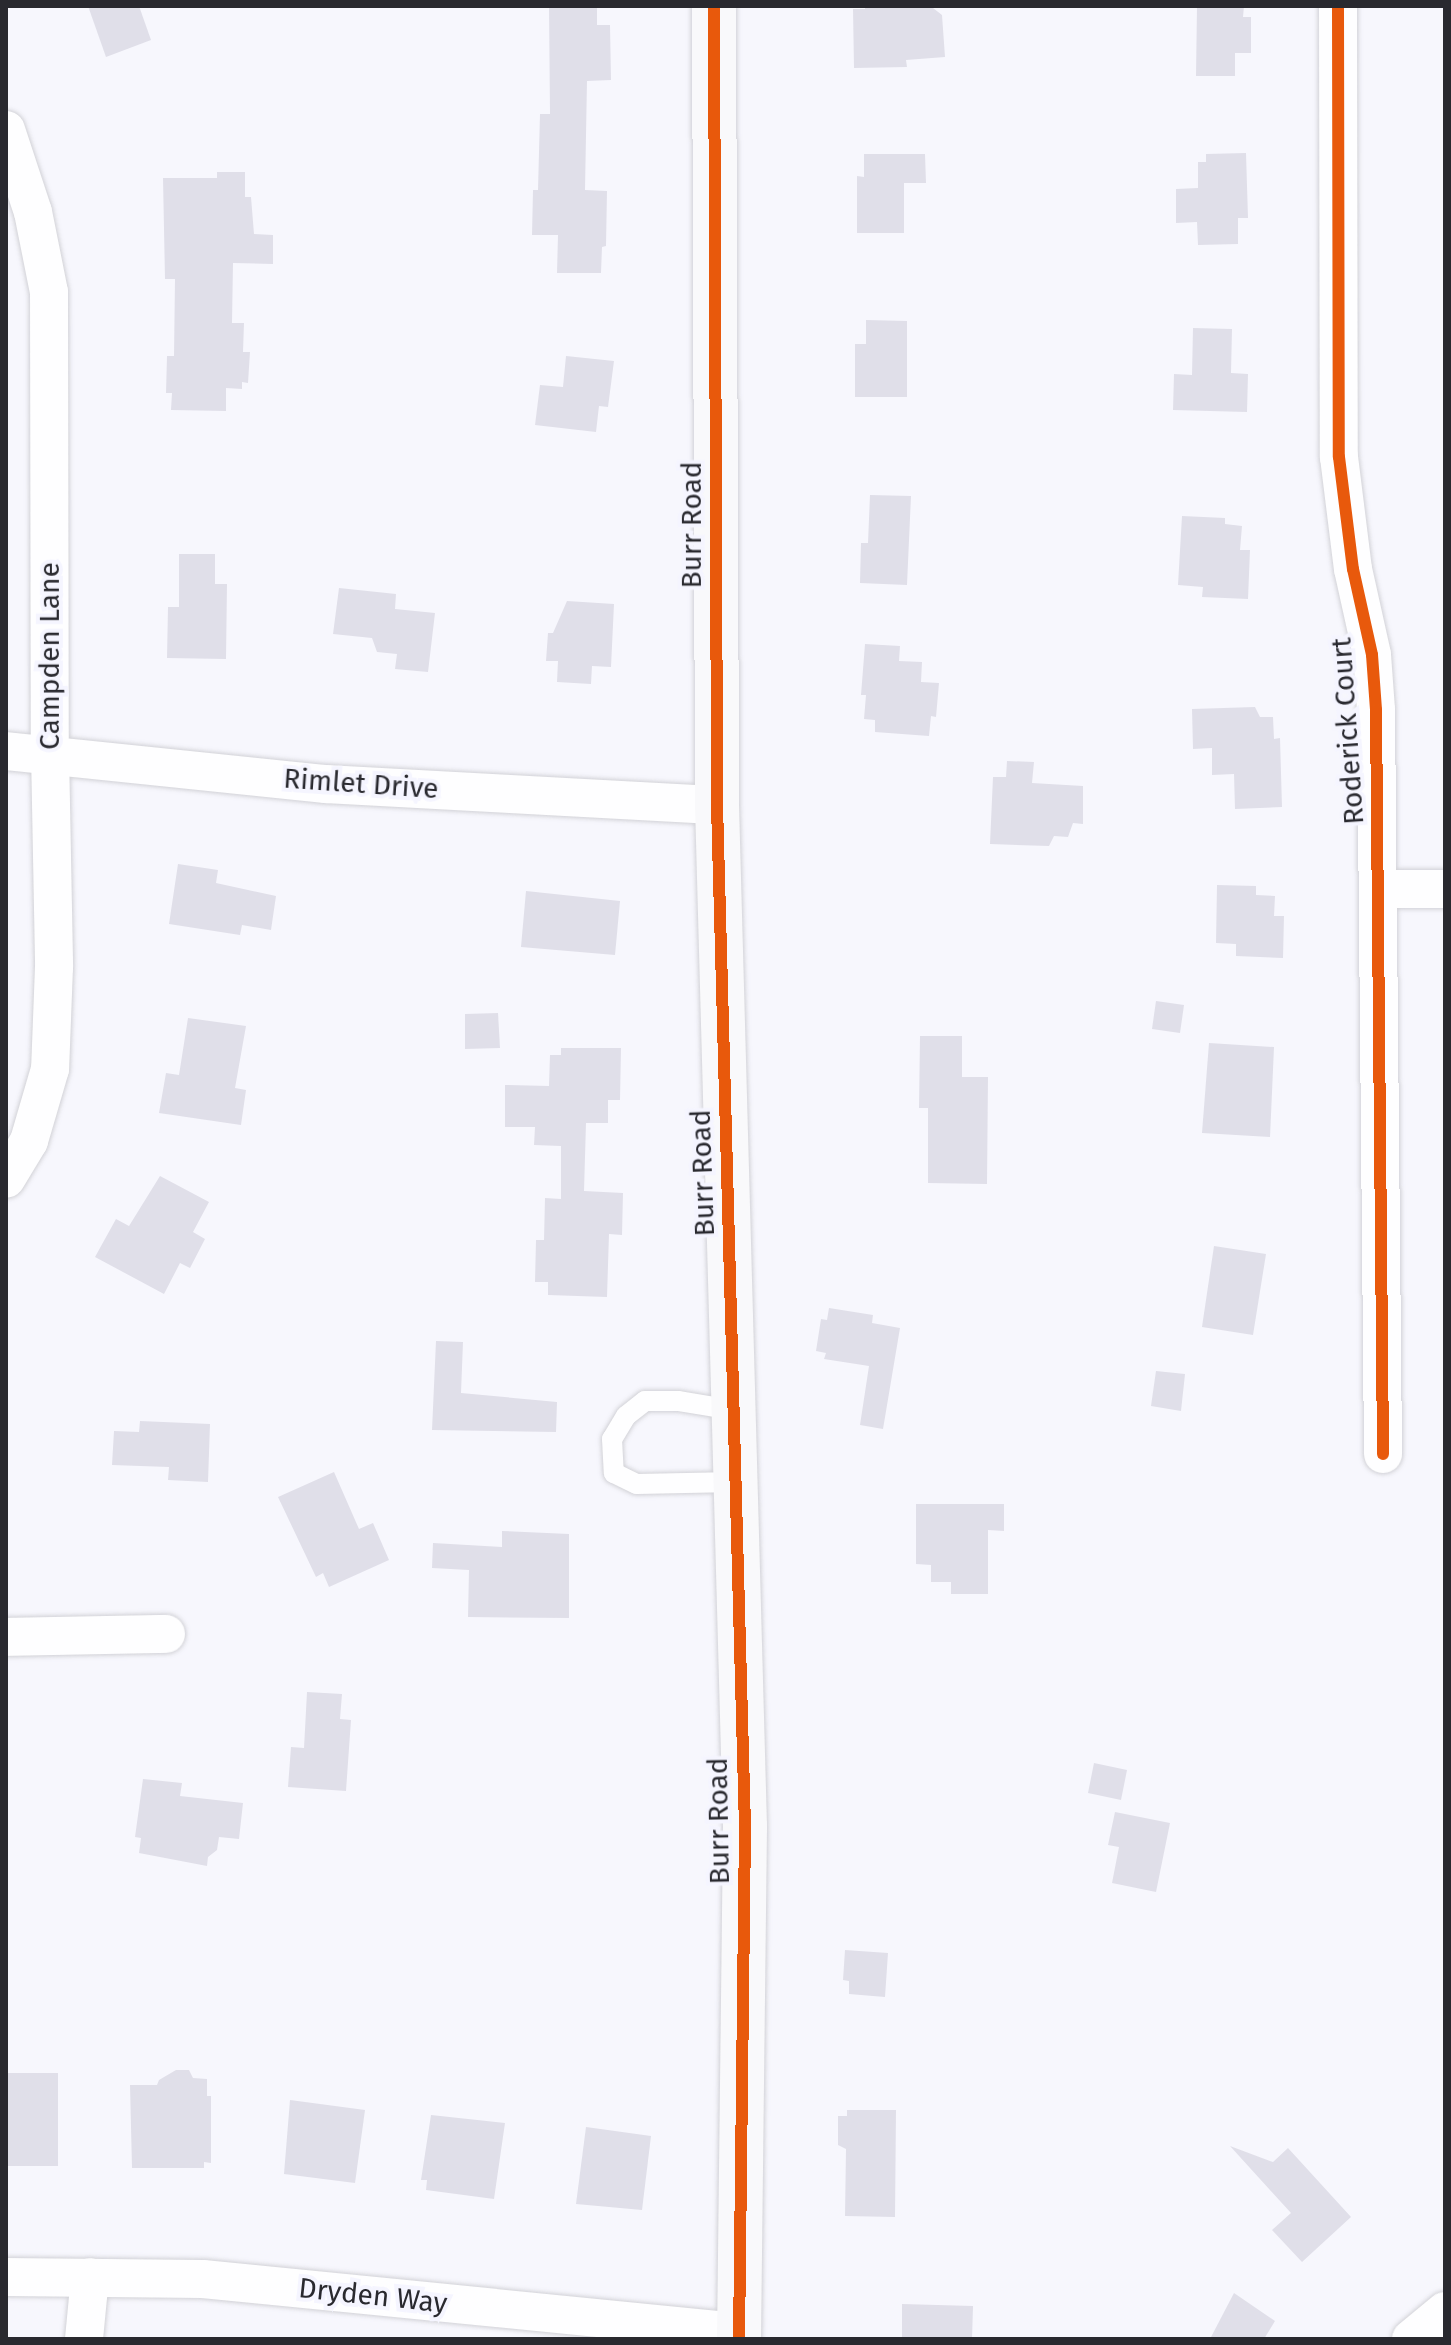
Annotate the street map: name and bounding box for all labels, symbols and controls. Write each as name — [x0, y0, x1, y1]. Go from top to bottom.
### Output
street label: Burr Road — [675, 462, 709, 588]
street label: Campden Lane — [33, 562, 67, 750]
street label: Roderick Court — [1325, 636, 1371, 826]
street label: Rimlet Drive — [282, 762, 440, 806]
street label: Burr Road — [684, 1109, 722, 1237]
street label: Burr Road — [701, 1757, 737, 1885]
street label: Dryden Way — [297, 2271, 449, 2321]

